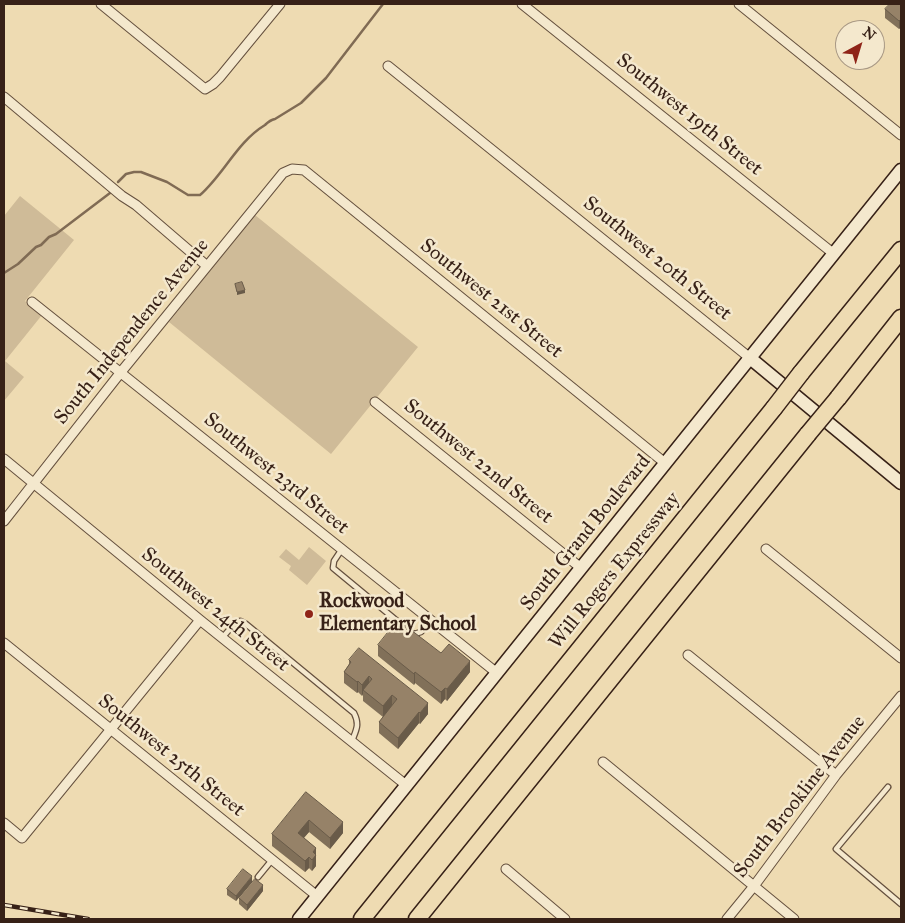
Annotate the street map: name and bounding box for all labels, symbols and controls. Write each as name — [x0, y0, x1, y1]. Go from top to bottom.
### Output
north arrow — [835, 20, 885, 70]
text: N — [859, 23, 879, 44]
street label: Southwest 19th Street — [611, 49, 767, 181]
street label: Southwest 20th Street — [578, 192, 736, 326]
street label: South Independence Avenue — [50, 234, 214, 430]
street label: Southwest 21st Street — [415, 234, 567, 364]
street label: Southwest 22nd Street — [399, 395, 557, 529]
street label: Southwest 23rd Street — [199, 408, 353, 540]
street label: South Grand Boulevard — [516, 450, 656, 616]
street label: Will Rogers Expressway — [544, 488, 686, 654]
street label: Southwest 24th Street — [136, 543, 294, 677]
place label: Rockwood Elementary School — [319, 590, 476, 637]
marker: Rockwood Elementary School — [303, 608, 315, 620]
street label: Southwest 25th Street — [93, 690, 249, 822]
street label: South Brookline Avenue — [729, 711, 871, 883]

